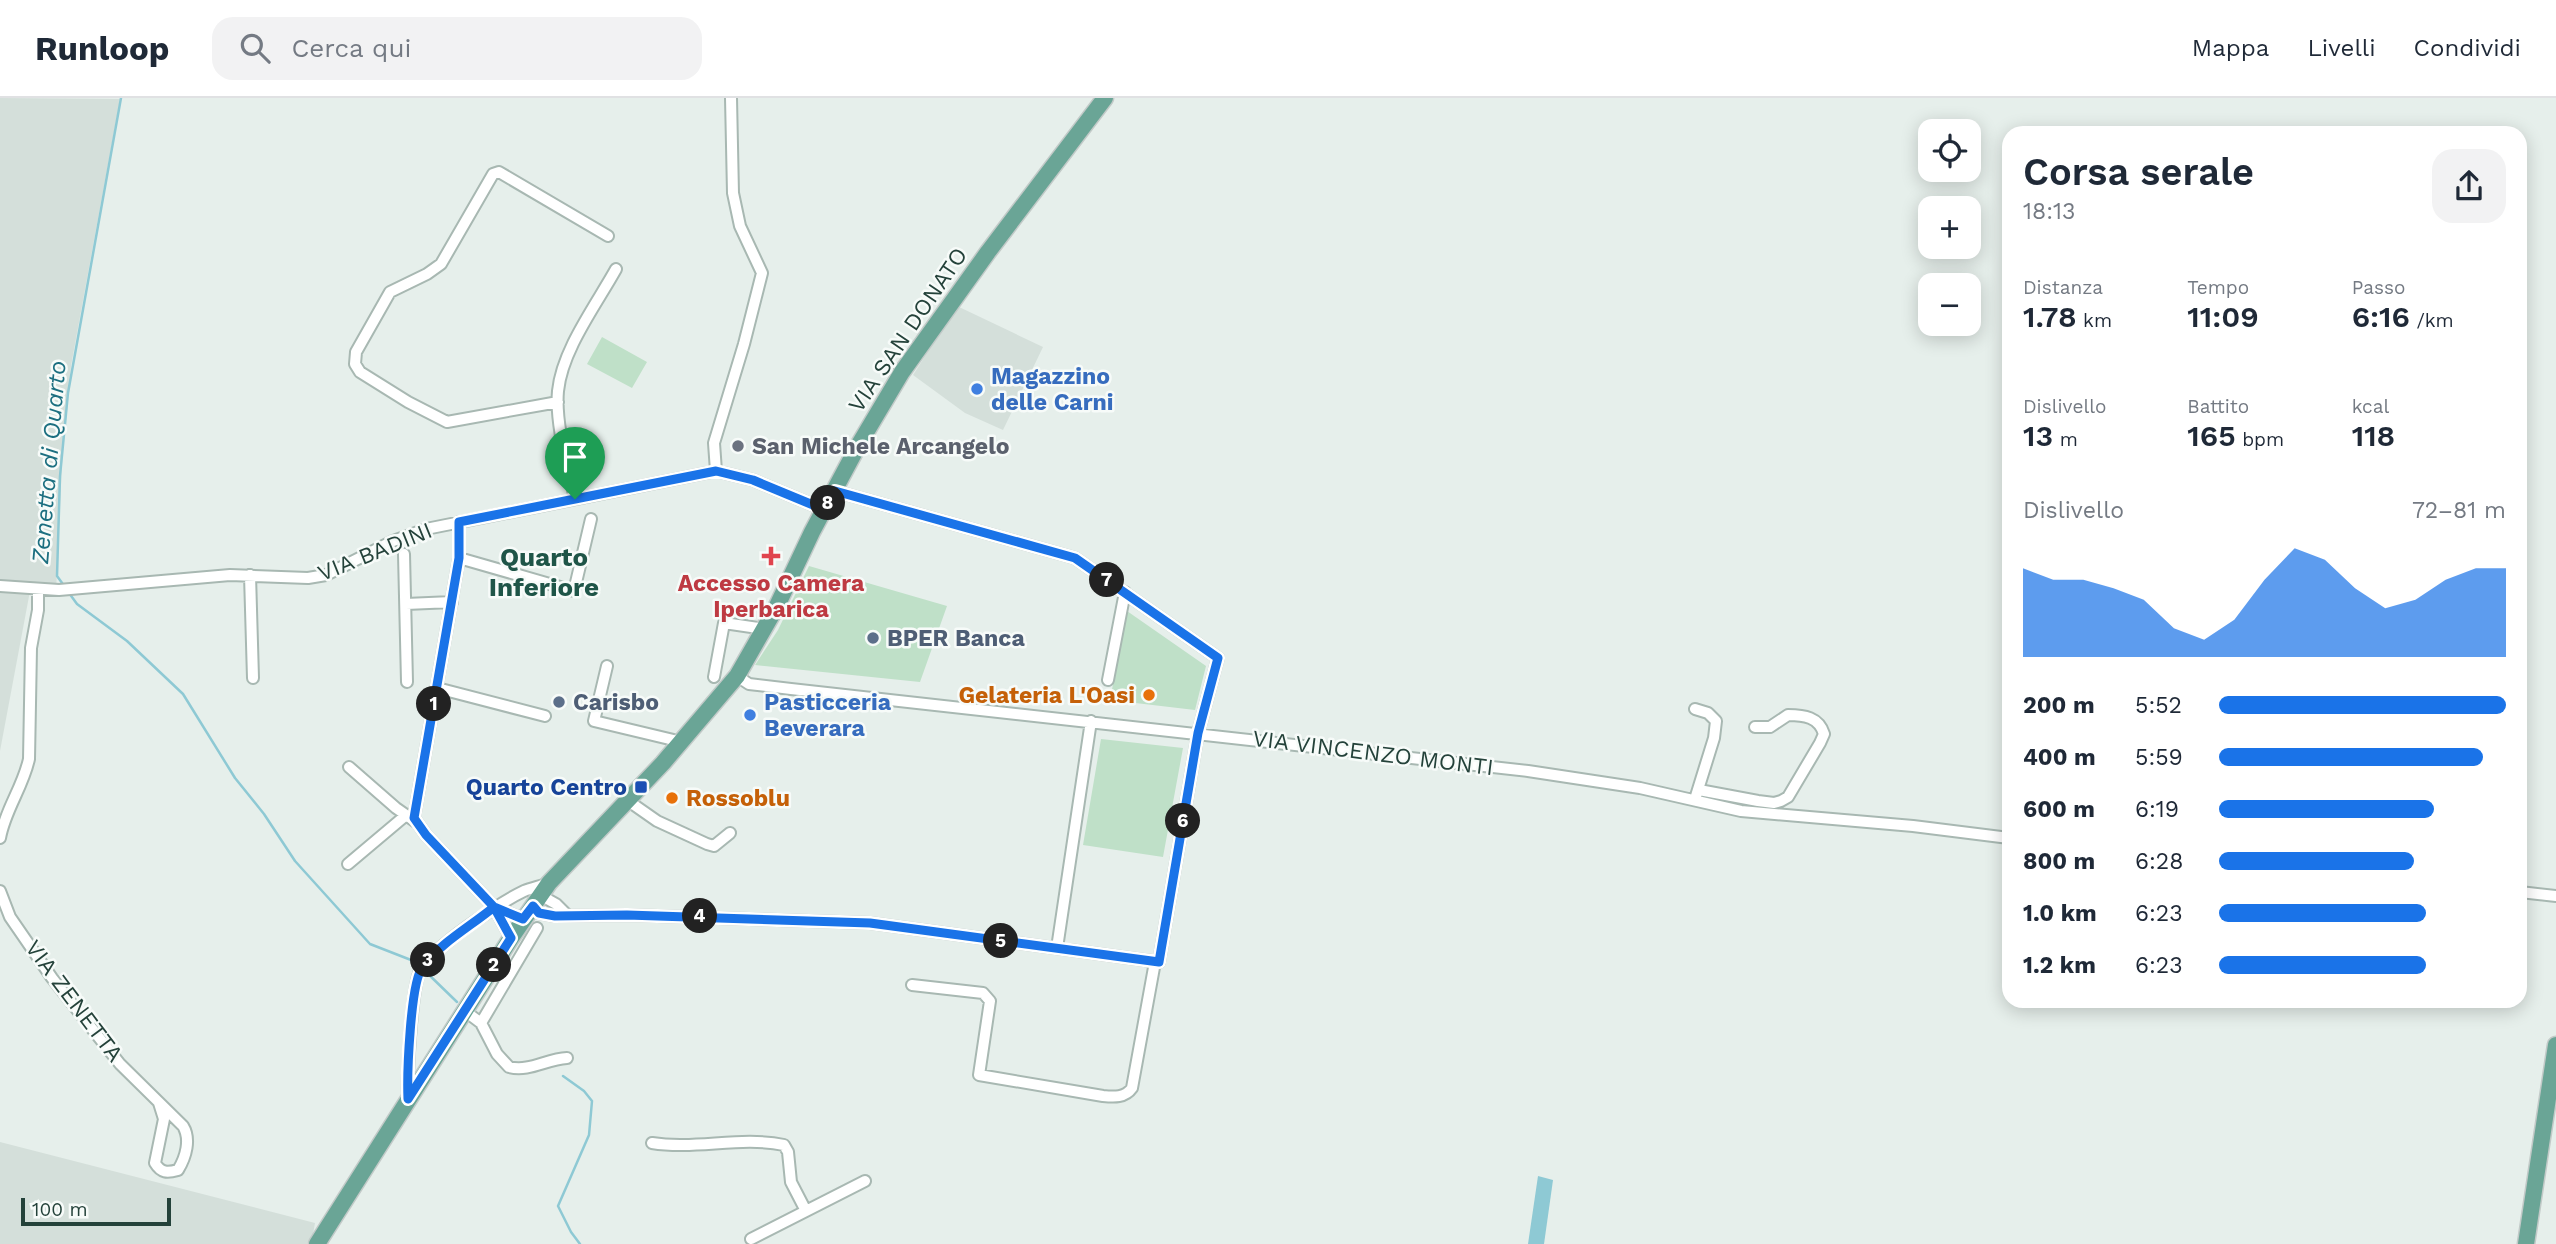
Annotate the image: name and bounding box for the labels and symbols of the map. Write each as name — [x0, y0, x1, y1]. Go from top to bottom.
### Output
street label: VIA SAN DONATO — [843, 243, 973, 417]
water label: Zenetta di Quarto — [26, 359, 72, 566]
place label: Magazzino delle Carni — [991, 363, 1114, 416]
marker: Magazzino delle Carni — [969, 381, 985, 397]
pin — [545, 427, 605, 499]
place label: San Michele Arcangelo — [752, 433, 1009, 460]
marker: San Michele Arcangelo — [730, 438, 746, 454]
pin: 8 — [810, 486, 846, 520]
street label: VIA BADINI — [314, 517, 436, 587]
district label: Quarto Inferiore — [489, 542, 599, 602]
marker: Accesso Camera Iperbarica — [761, 546, 781, 566]
pin: 7 — [1090, 562, 1124, 598]
place label: Accesso Camera Iperbarica — [678, 570, 865, 623]
place label: BPER Banca — [887, 625, 1025, 652]
marker: BPER Banca — [865, 630, 881, 646]
place label: Gelateria L'Oasi — [958, 682, 1135, 709]
pin: 1 — [416, 686, 452, 722]
marker: Gelateria L'Oasi — [1141, 687, 1157, 703]
place label: Carisbo — [573, 689, 659, 716]
place label: Pasticceria Beverara — [764, 689, 892, 742]
marker: Carisbo — [551, 694, 567, 710]
marker: Pasticceria Beverara — [742, 707, 758, 723]
street label: VIA VINCENZO MONTI — [1251, 725, 1495, 781]
place label: Quarto Centro — [466, 774, 627, 801]
marker: Quarto Centro — [633, 779, 649, 795]
place label: Rossoblu — [686, 785, 790, 812]
marker: Rossoblu — [664, 790, 680, 806]
pin: 6 — [1166, 804, 1200, 838]
pin: 4 — [682, 898, 718, 934]
pin: 5 — [984, 924, 1018, 958]
street label: VIA ZENETTA — [19, 935, 129, 1067]
pin: 3 — [410, 942, 446, 978]
pin: 2 — [476, 948, 512, 982]
scale bar — [21, 1195, 172, 1227]

